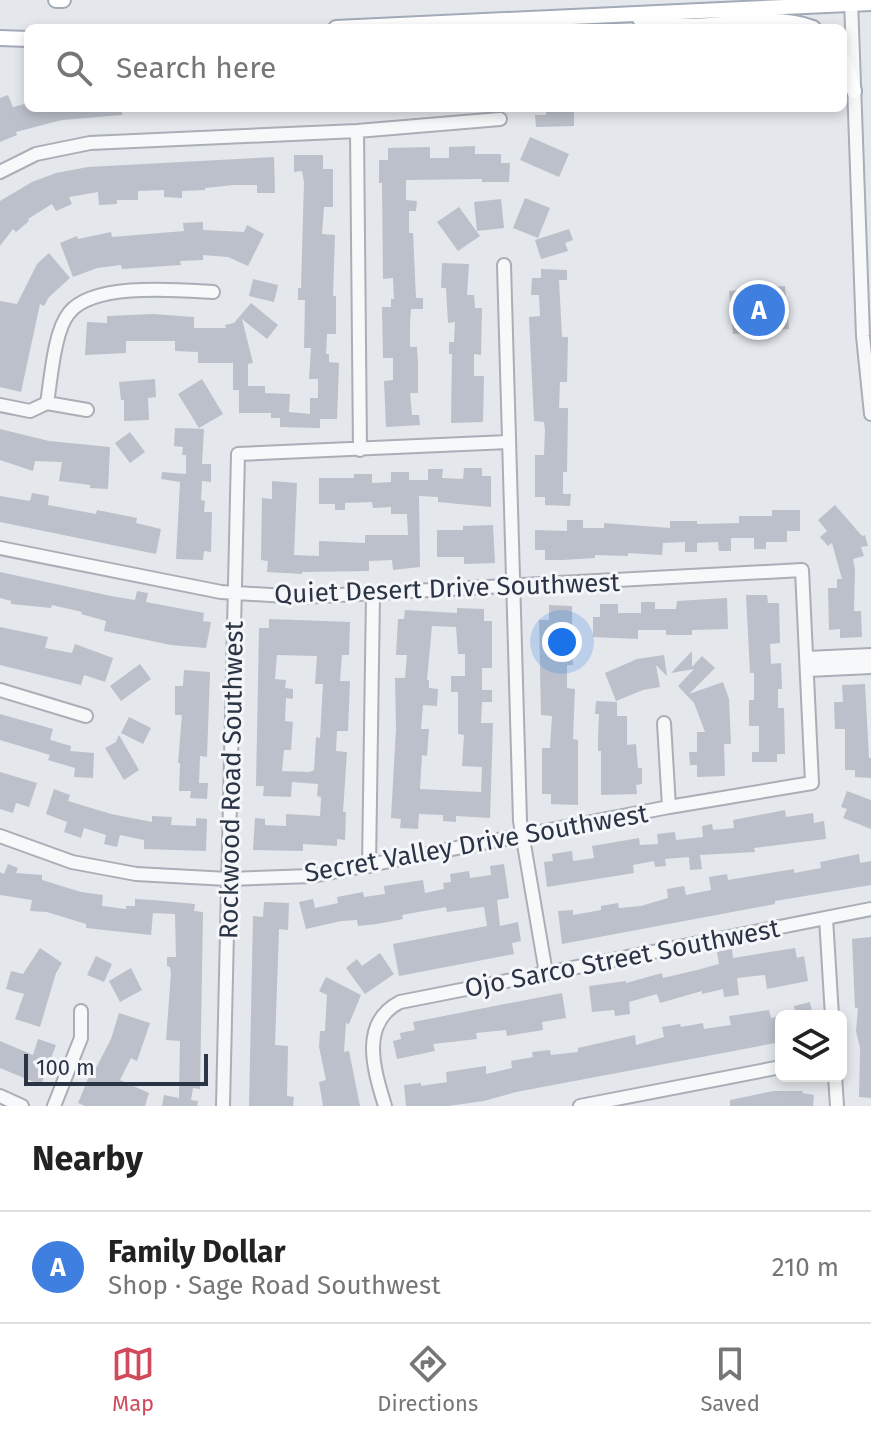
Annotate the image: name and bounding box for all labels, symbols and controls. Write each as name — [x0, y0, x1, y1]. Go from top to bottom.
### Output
search box — [24, 24, 847, 112]
icon: search — [52, 46, 96, 90]
text: Search here — [116, 50, 276, 86]
pin: A — [733, 280, 785, 340]
street label: Quiet Desert Drive Southwest — [274, 567, 621, 610]
street label: Rockwood Road Southwest — [213, 620, 250, 939]
your location — [542, 622, 582, 662]
street label: Secret Valley Drive Southwest — [302, 798, 651, 889]
street label: Ojo Sarco Street Southwest — [462, 913, 783, 1004]
map controls — [775, 1010, 847, 1082]
button: layers — [775, 1010, 847, 1082]
scale bar — [24, 1050, 208, 1086]
text: 100 m — [36, 1054, 95, 1081]
text: Nearby — [32, 1138, 143, 1179]
text: Family Dollar — [108, 1234, 286, 1270]
text: A — [50, 1252, 66, 1283]
text: 210 m — [772, 1252, 839, 1283]
text: Shop · Sage Road Southwest — [108, 1270, 441, 1301]
tab: Map — [111, 1342, 155, 1417]
tab: Directions — [377, 1342, 478, 1417]
tab: Saved — [700, 1342, 760, 1417]

